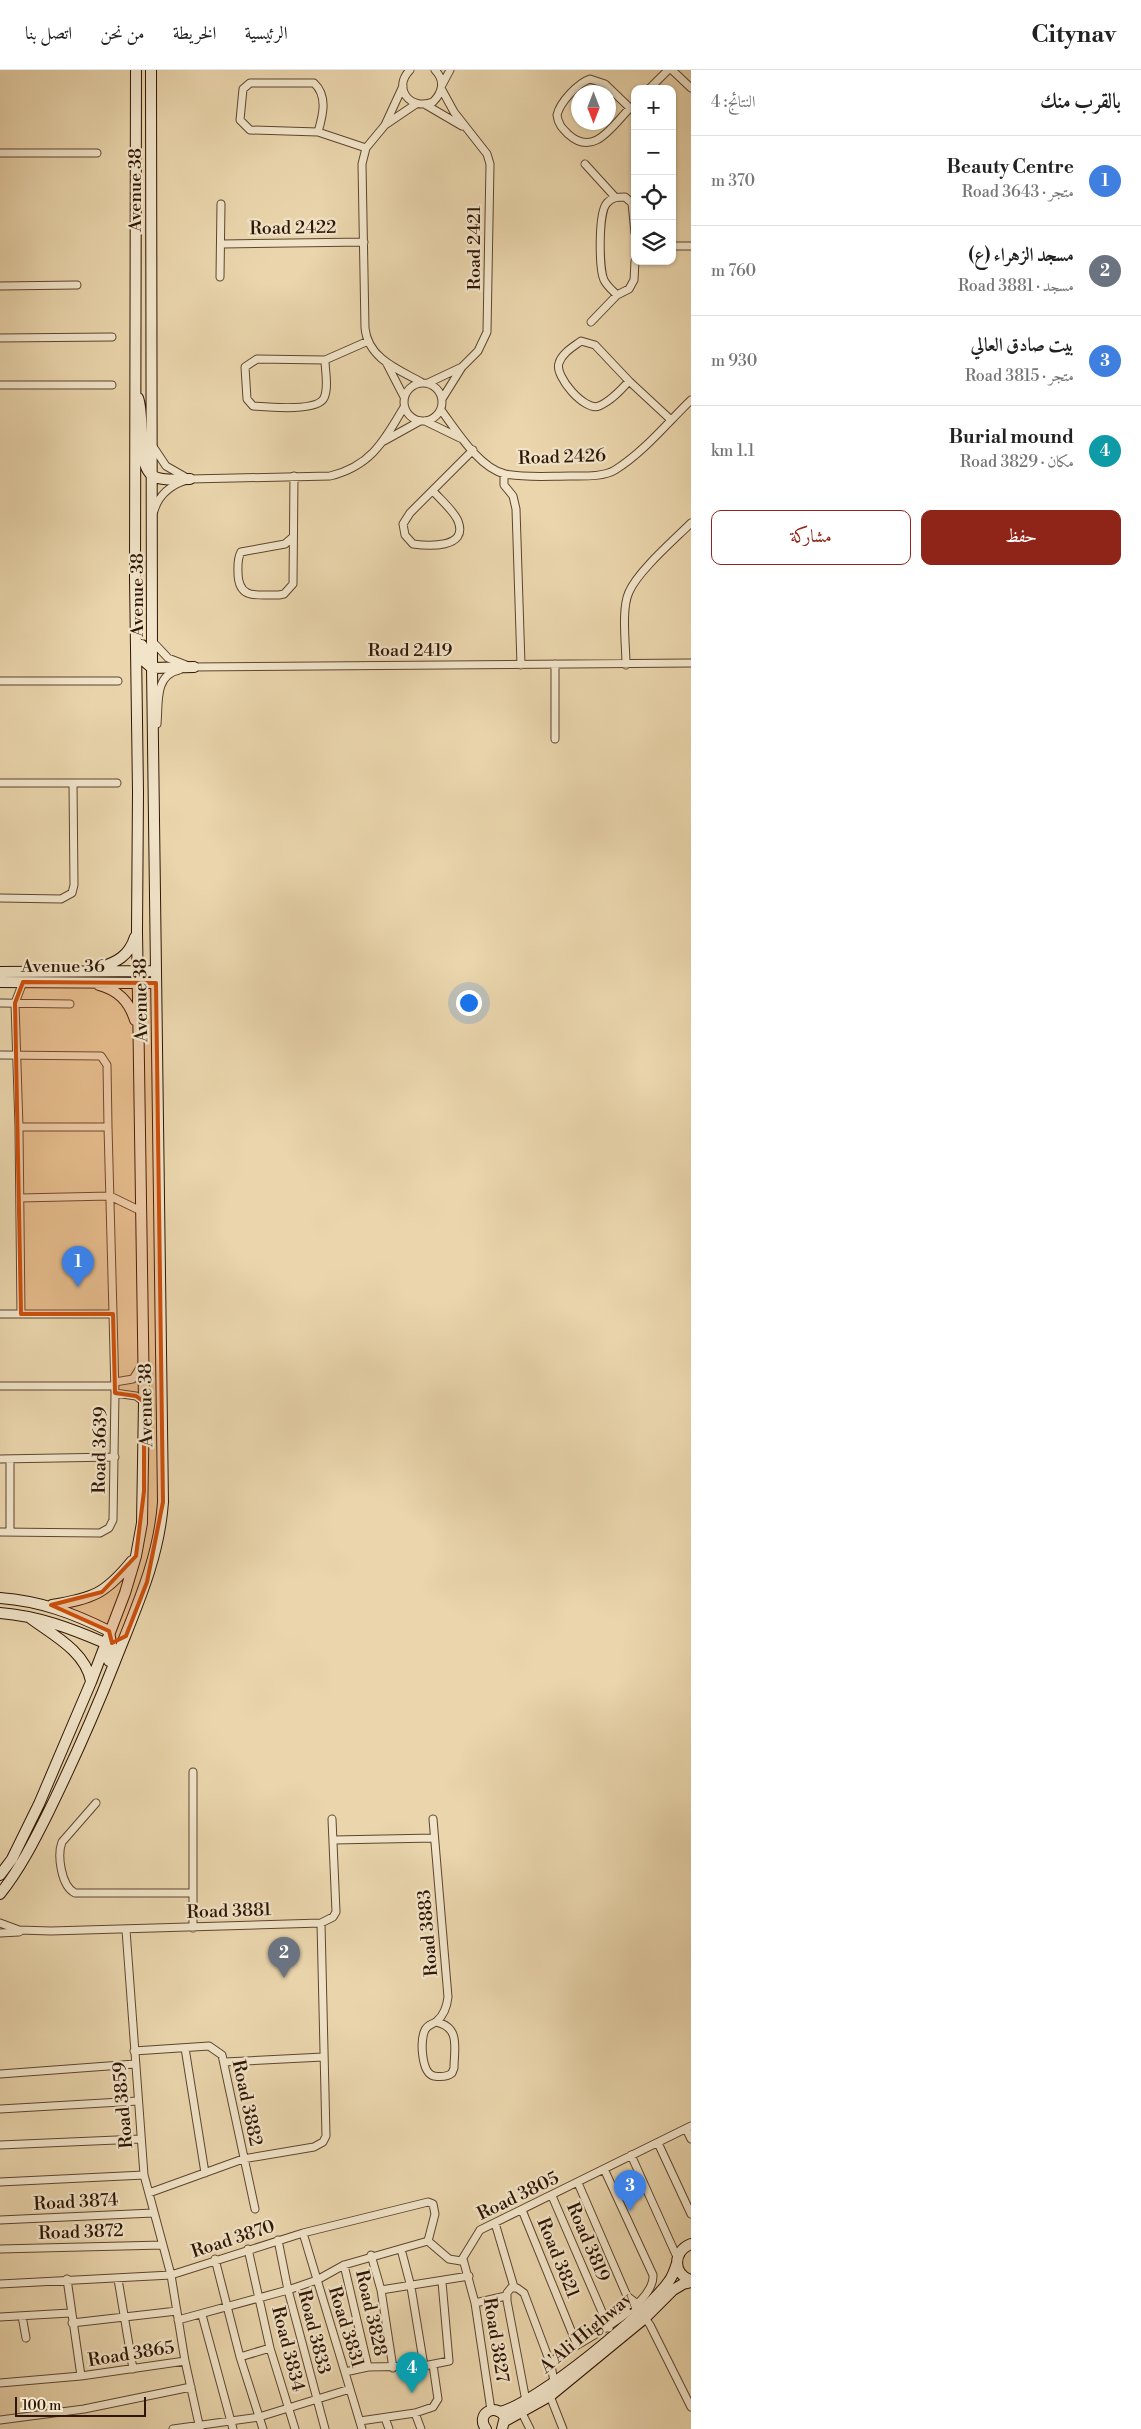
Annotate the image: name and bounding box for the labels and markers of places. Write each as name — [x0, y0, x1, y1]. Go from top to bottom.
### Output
pin: 1 — [62, 1246, 94, 1287]
pin: 2 — [268, 1937, 300, 1978]
pin: 3 — [614, 2170, 646, 2211]
pin: 4 — [396, 2352, 428, 2393]

